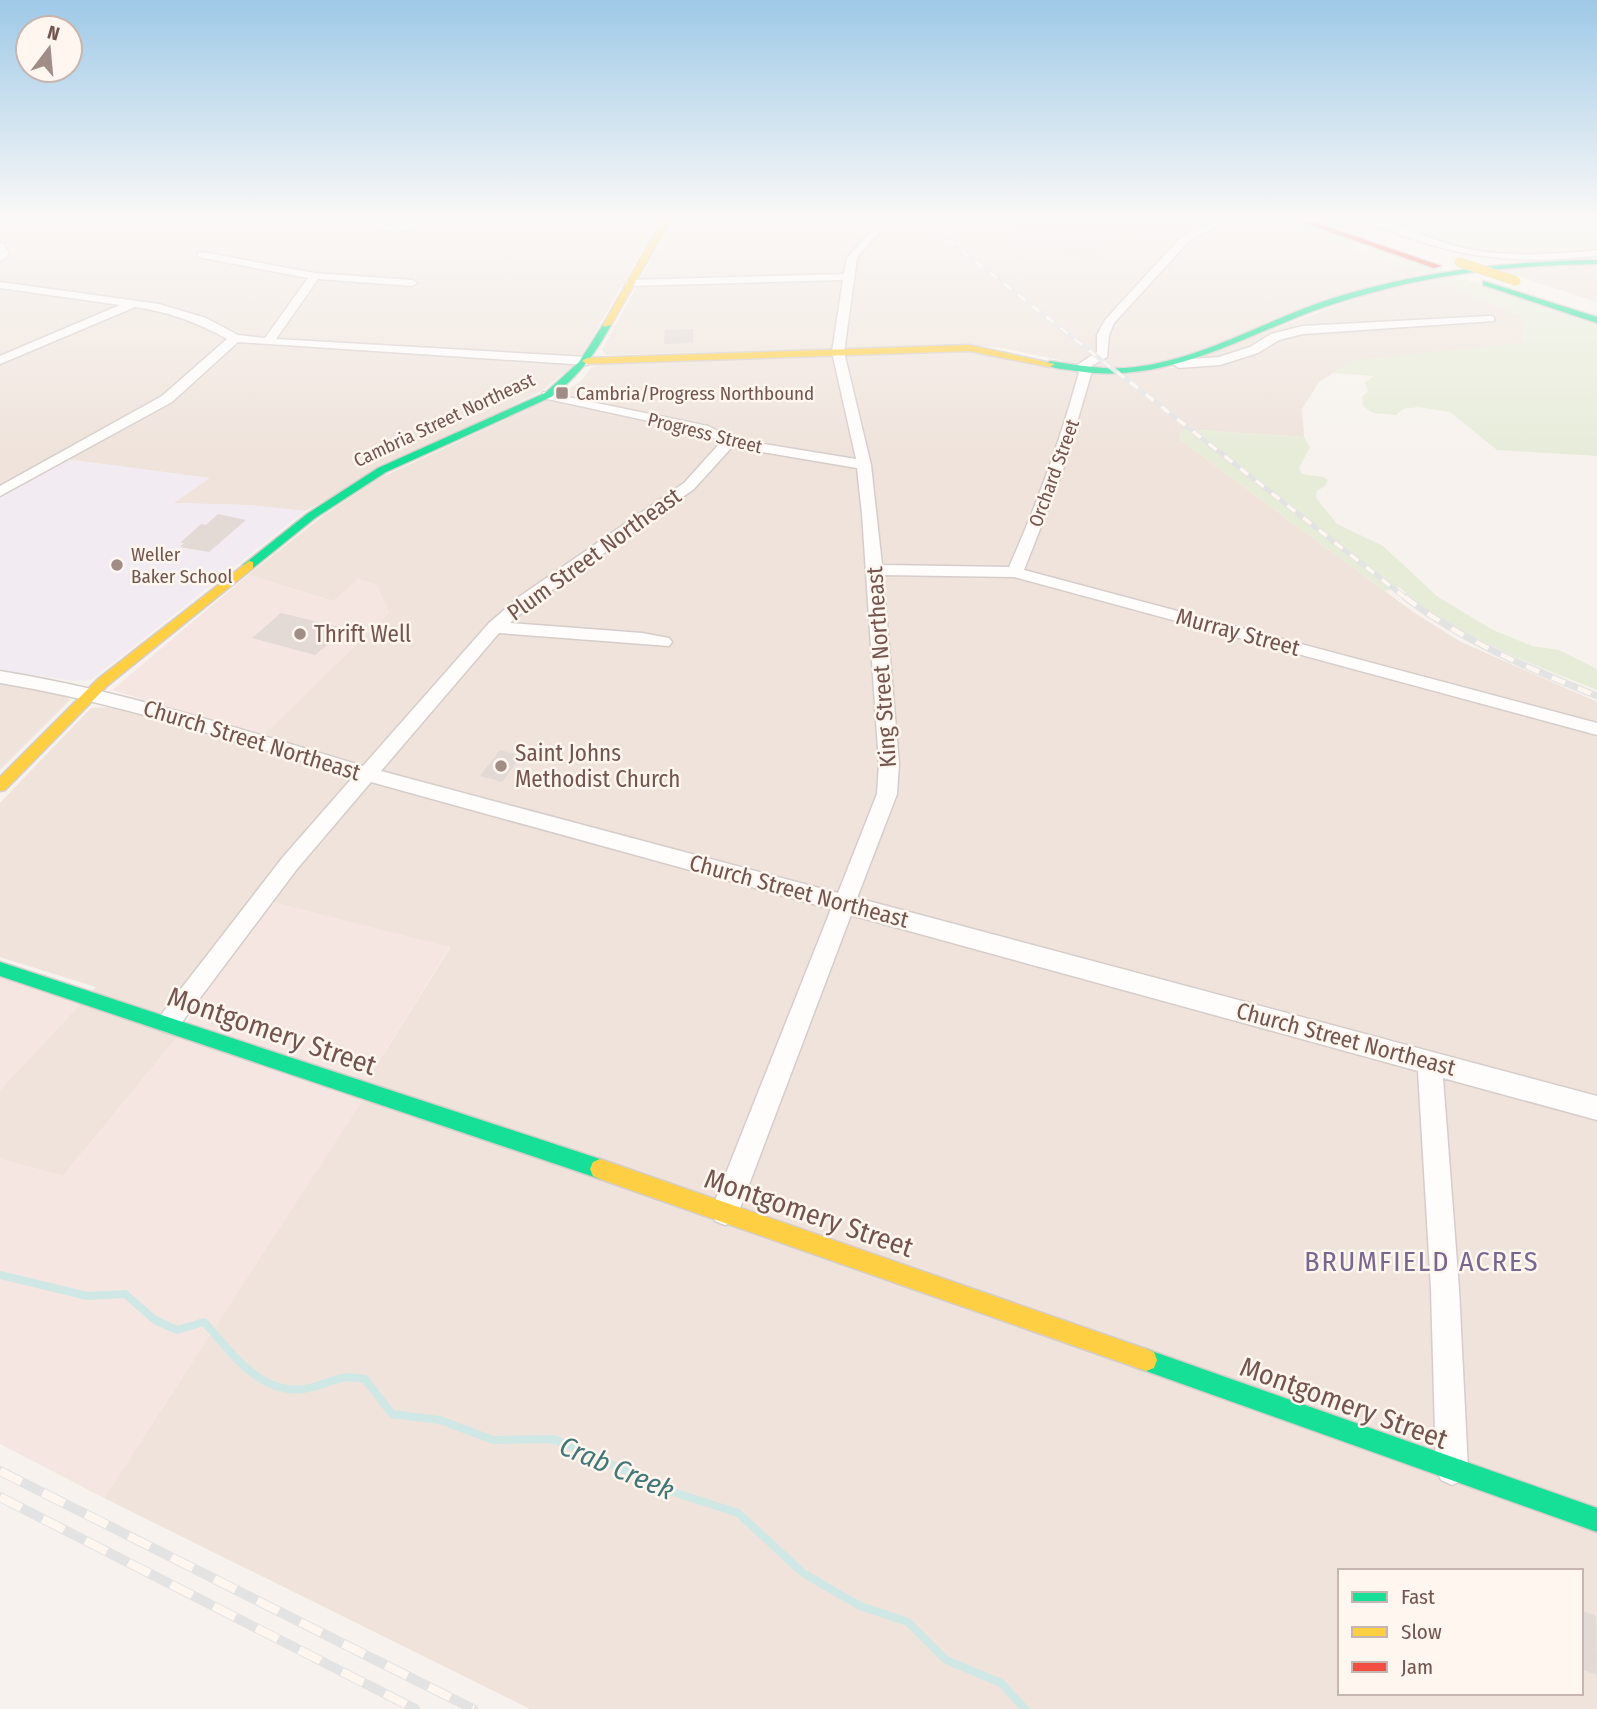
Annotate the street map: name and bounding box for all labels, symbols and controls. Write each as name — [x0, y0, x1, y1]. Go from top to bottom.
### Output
north arrow — [14, 14, 84, 84]
text: N — [45, 21, 62, 46]
street label: Cambria Street Northeast — [350, 368, 539, 472]
place label: Cambria/Progress Northbound — [576, 382, 814, 405]
marker: Cambria/Progress Northbound — [554, 385, 570, 401]
street label: Progress Street — [645, 408, 765, 459]
street label: Orchard Street — [1024, 415, 1084, 530]
street label: Plum Street Northeast — [502, 481, 687, 627]
place label: Weller Baker School — [131, 543, 232, 588]
marker: Weller Baker School — [109, 557, 125, 573]
street label: King Street Northeast — [860, 565, 902, 769]
street label: Murray Street — [1173, 602, 1303, 662]
place label: Thrift Well — [314, 620, 411, 648]
marker: Thrift Well — [292, 626, 308, 642]
street label: Church Street Northeast — [140, 694, 364, 787]
place label: Saint Johns Methodist Church — [515, 739, 680, 793]
marker: Saint Johns Methodist Church — [493, 758, 509, 774]
street label: Church Street Northeast — [686, 848, 912, 934]
street label: Montgomery Street — [163, 980, 382, 1082]
street label: Church Street Northeast — [1233, 996, 1459, 1082]
street label: Montgomery Street — [700, 1162, 919, 1264]
district label: BRUMFIELD ACRES — [1304, 1245, 1540, 1278]
street label: Montgomery Street — [1236, 1350, 1453, 1456]
water label: Crab Creek — [555, 1429, 679, 1507]
legend — [1338, 1569, 1583, 1695]
text: Fast — [1401, 1584, 1435, 1610]
text: Slow — [1401, 1619, 1442, 1645]
text: Jam — [1401, 1654, 1433, 1680]

